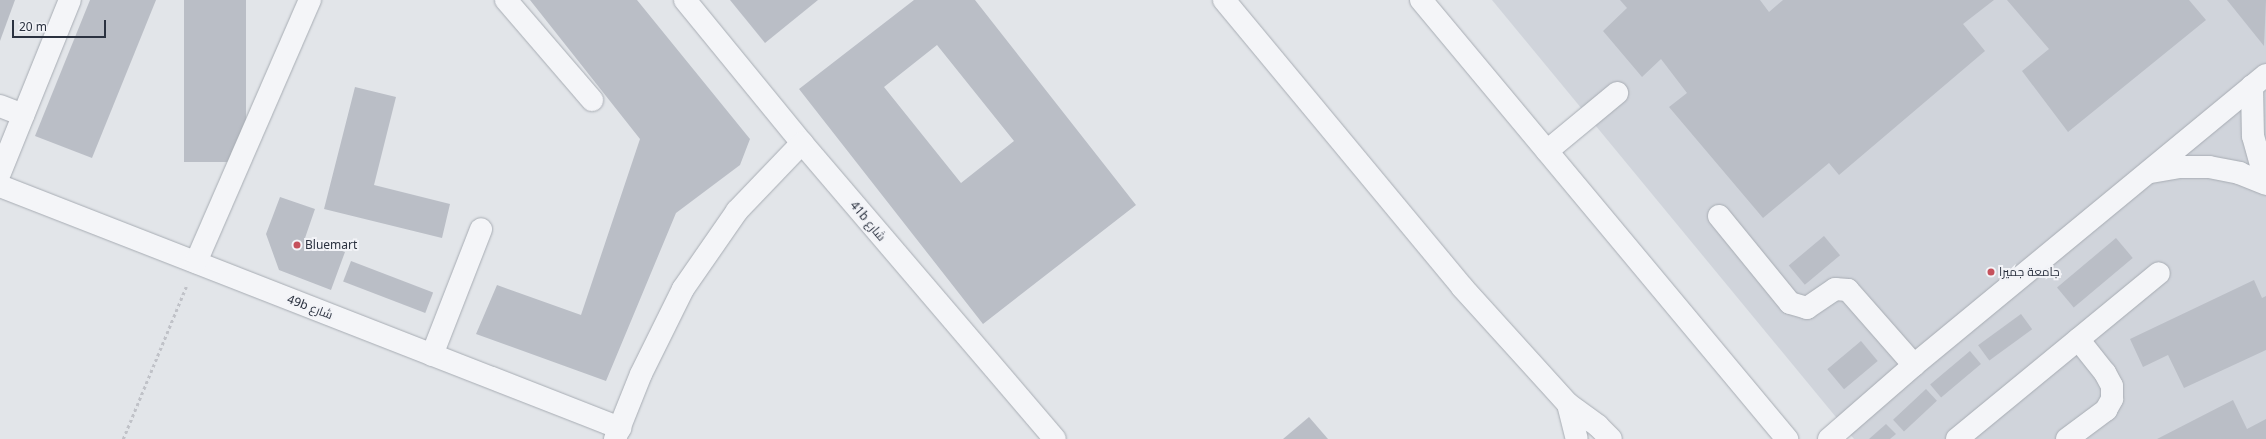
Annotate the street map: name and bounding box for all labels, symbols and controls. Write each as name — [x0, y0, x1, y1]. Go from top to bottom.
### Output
scale bar — [14, 12, 108, 38]
text: 20 m — [19, 18, 47, 35]
street label: 41b شارع — [847, 198, 889, 244]
place label: Bluemart — [305, 238, 357, 252]
marker: Bluemart — [292, 240, 302, 250]
place label: جامعة جميرا — [1999, 265, 2060, 279]
marker: جامعة جميرا — [1986, 267, 1996, 277]
street label: 49b شارع — [285, 292, 335, 322]

